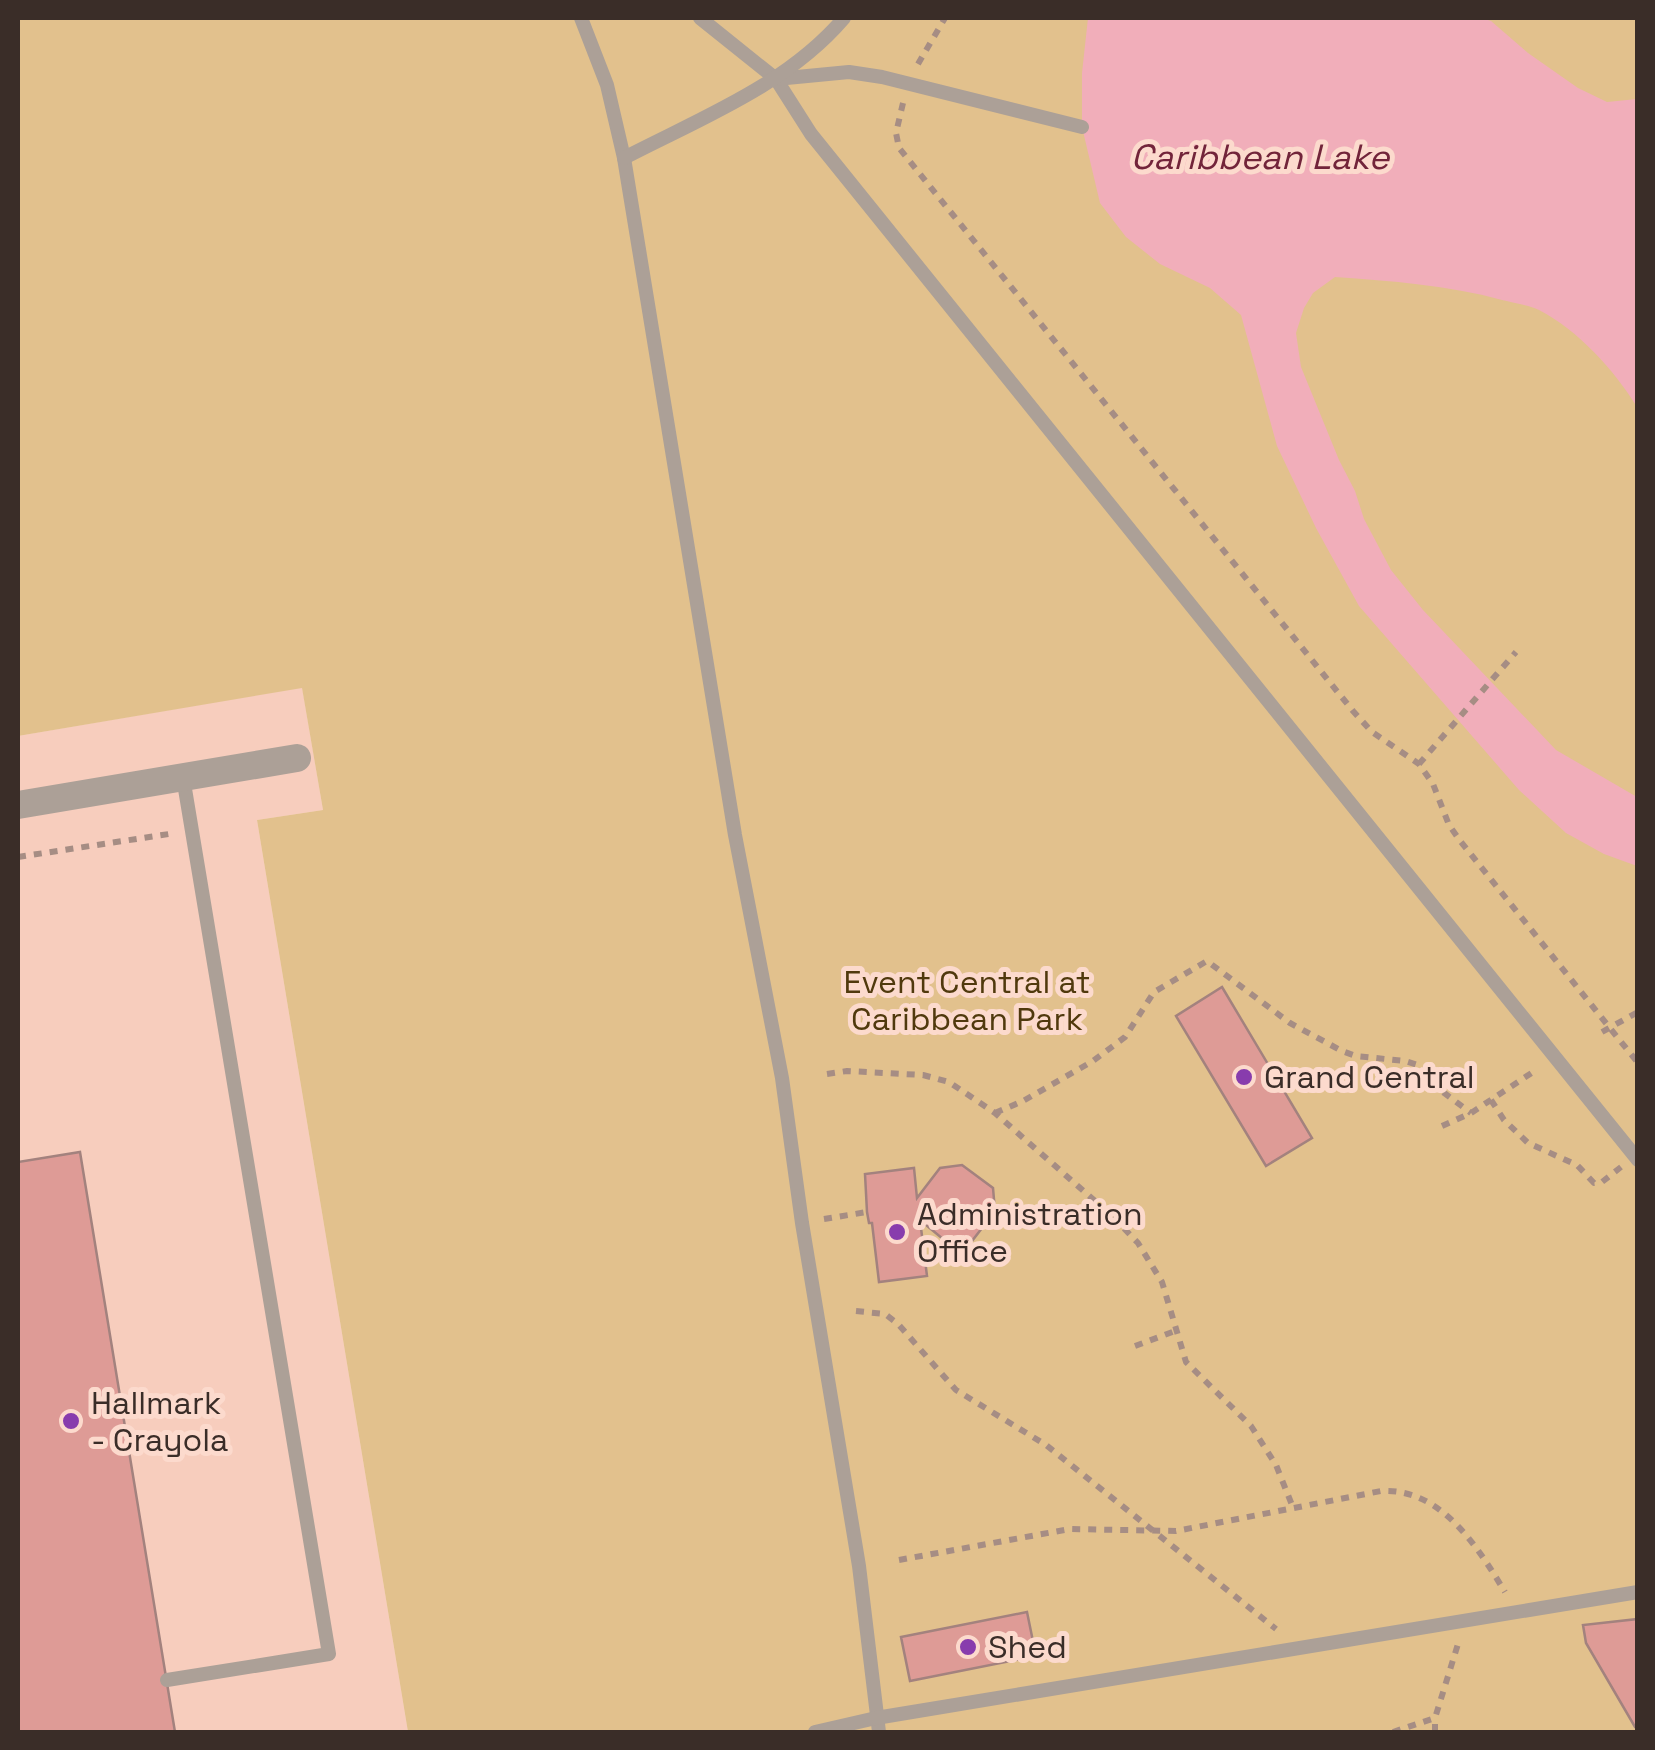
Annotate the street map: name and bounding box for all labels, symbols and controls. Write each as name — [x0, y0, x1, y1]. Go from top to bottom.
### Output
water label: Caribbean Lake — [1131, 135, 1391, 179]
park label: Event Central at Caribbean Park — [843, 962, 1091, 1039]
place label: Grand Central — [1264, 1057, 1475, 1097]
marker: Grand Central — [1233, 1066, 1255, 1088]
place label: Administration Office — [917, 1194, 1143, 1271]
marker: Administration Office — [886, 1221, 908, 1243]
place label: Hallmark - Crayola — [91, 1383, 229, 1460]
marker: Hallmark - Crayola — [60, 1410, 82, 1432]
place label: Shed — [988, 1627, 1067, 1667]
marker: Shed — [957, 1636, 979, 1658]

